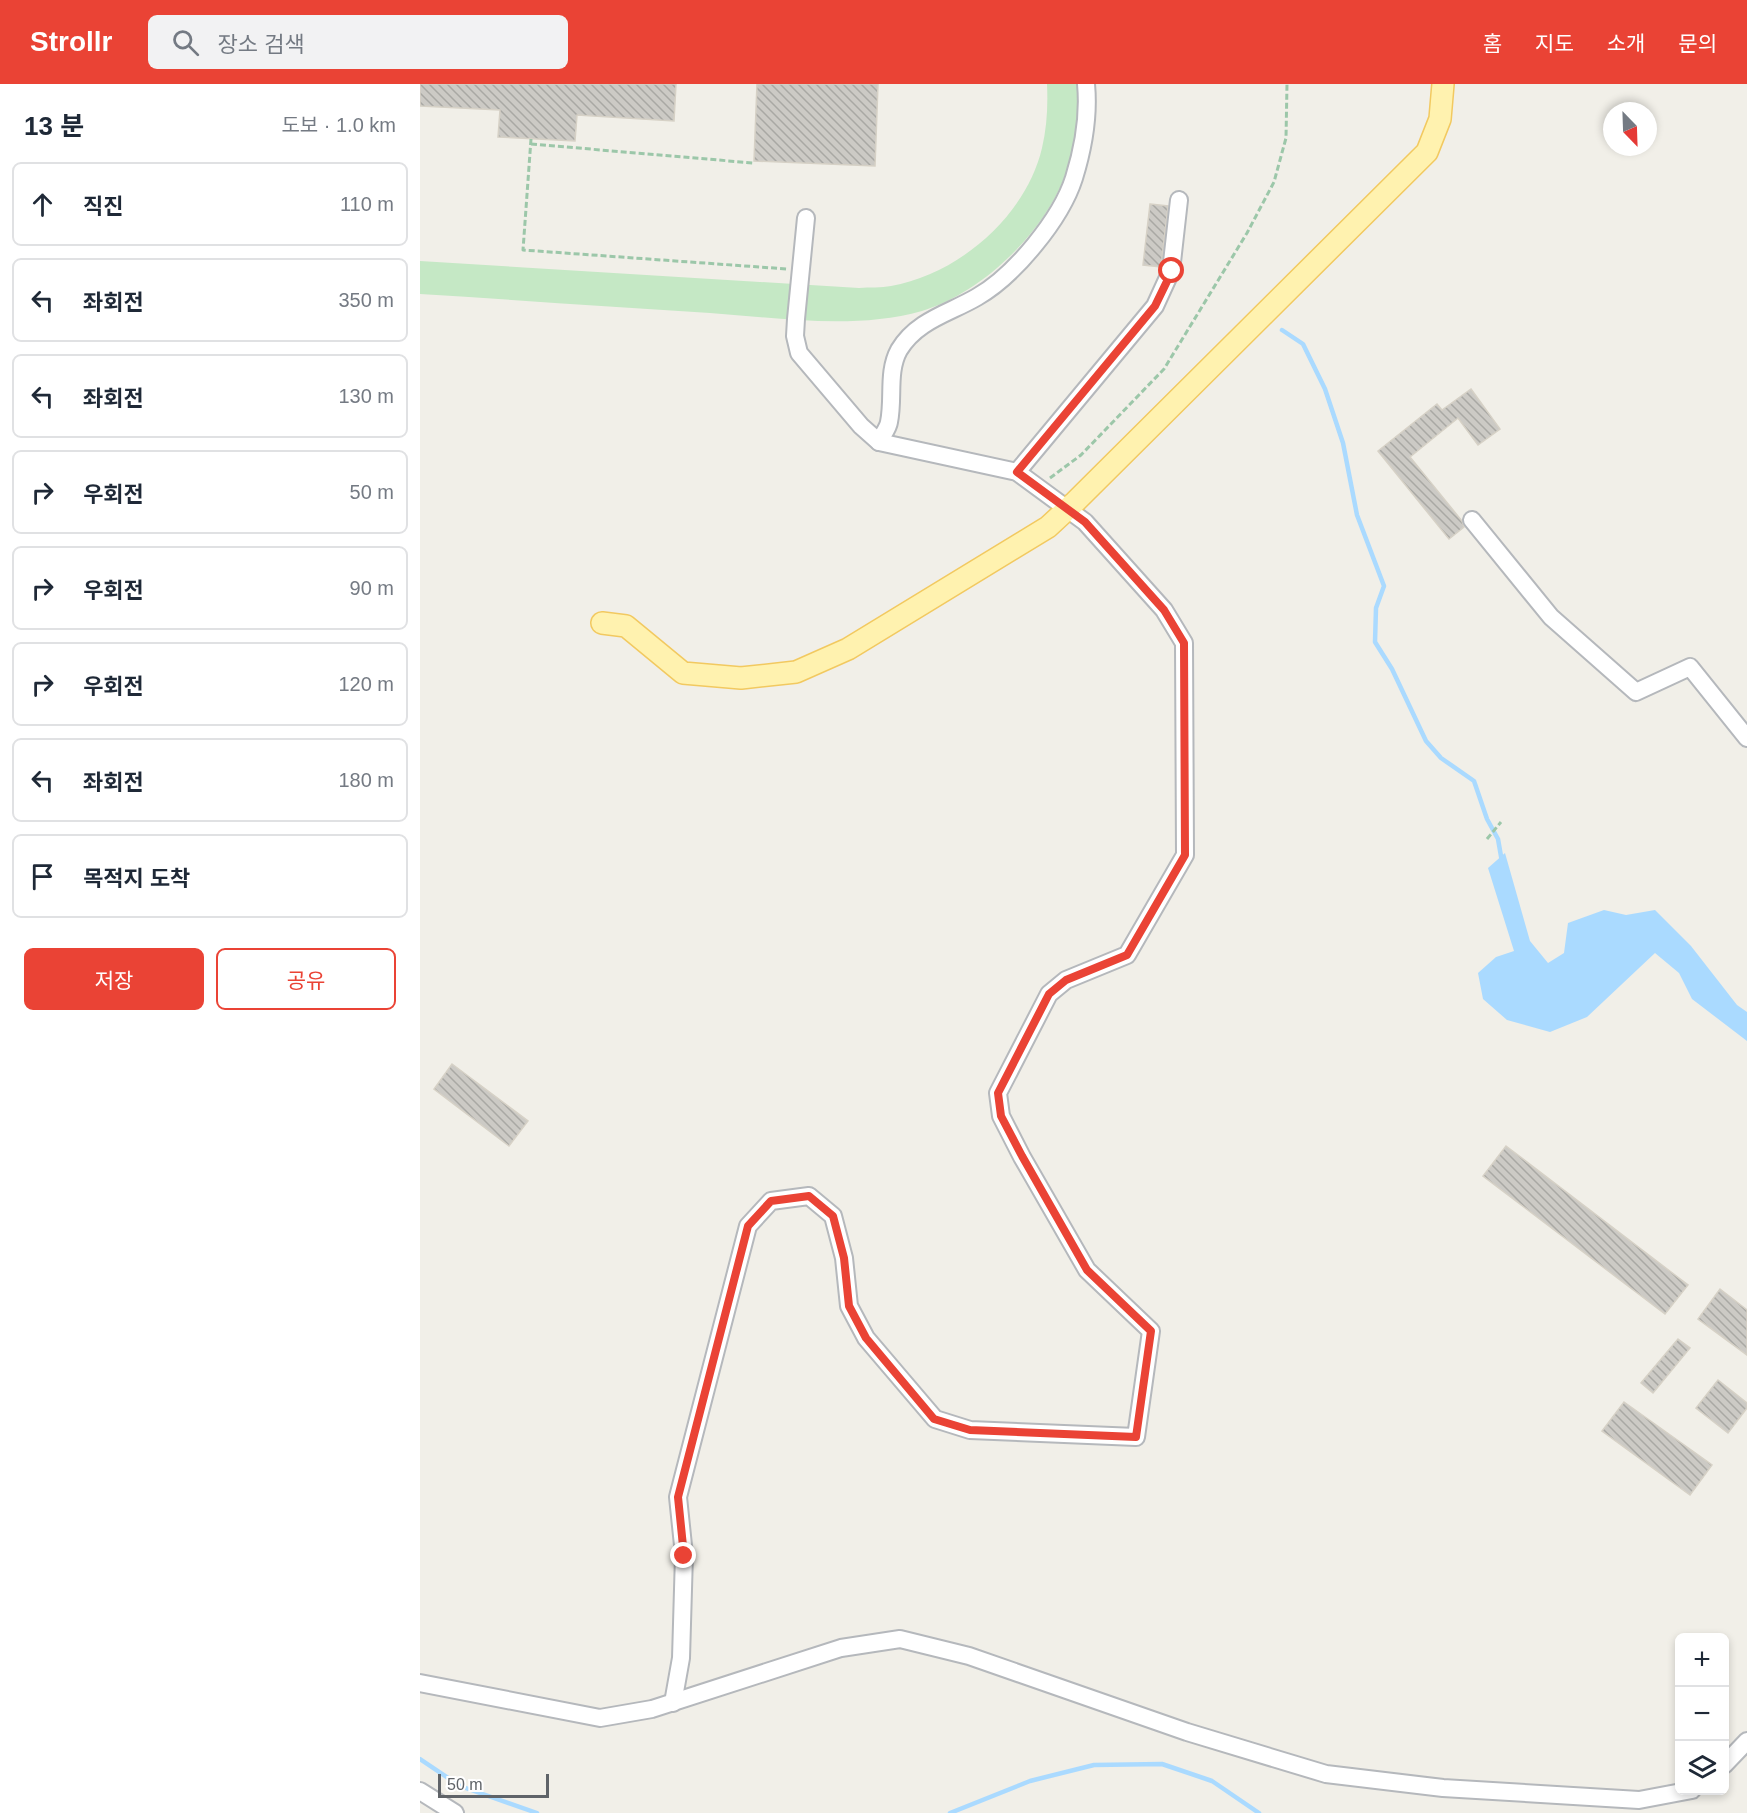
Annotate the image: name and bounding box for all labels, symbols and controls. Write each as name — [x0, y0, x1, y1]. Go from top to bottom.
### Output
search box — [148, 15, 568, 69]
text: Strollr — [30, 26, 112, 57]
icon: search — [169, 26, 202, 59]
text: 장소 검색 — [217, 32, 305, 57]
text: 홈 — [1483, 32, 1502, 55]
text: 지도 — [1535, 32, 1574, 55]
text: 소개 — [1607, 32, 1645, 55]
text: 문의 — [1678, 32, 1717, 55]
north arrow — [1603, 102, 1657, 156]
text: 13 분 — [24, 111, 84, 141]
text: 도보 · 1.0 km — [281, 114, 396, 136]
icon: ahead — [26, 188, 59, 221]
text: 110 m — [340, 193, 394, 215]
text: 직진 — [83, 194, 123, 219]
route start — [1158, 257, 1184, 283]
icon: left — [26, 284, 59, 317]
text: 350 m — [338, 289, 394, 311]
text: 좌회전 — [83, 290, 144, 315]
icon: left — [26, 380, 59, 413]
text: 130 m — [338, 385, 394, 407]
text: 좌회전 — [83, 386, 144, 411]
icon: right — [26, 476, 59, 509]
text: 50 m — [350, 481, 394, 503]
text: 우회전 — [83, 482, 144, 507]
icon: right — [26, 572, 59, 605]
text: 90 m — [350, 577, 394, 599]
text: 우회전 — [83, 578, 144, 603]
icon: right — [26, 668, 59, 701]
text: 120 m — [338, 673, 394, 695]
text: 우회전 — [83, 674, 144, 699]
icon: left — [26, 764, 59, 797]
text: 180 m — [338, 769, 394, 791]
text: 좌회전 — [83, 770, 144, 795]
icon: arrive — [26, 860, 59, 893]
text: 목적지 도착 — [83, 866, 190, 891]
button: 저장 — [24, 948, 204, 1010]
button: 공유 — [216, 948, 396, 1010]
route end — [670, 1542, 696, 1568]
map controls — [1675, 1633, 1729, 1795]
button: + — [1675, 1633, 1729, 1687]
button: − — [1675, 1687, 1729, 1741]
button: layers — [1675, 1741, 1729, 1795]
scale bar — [438, 1771, 549, 1798]
text: 50 m — [447, 1776, 483, 1793]

